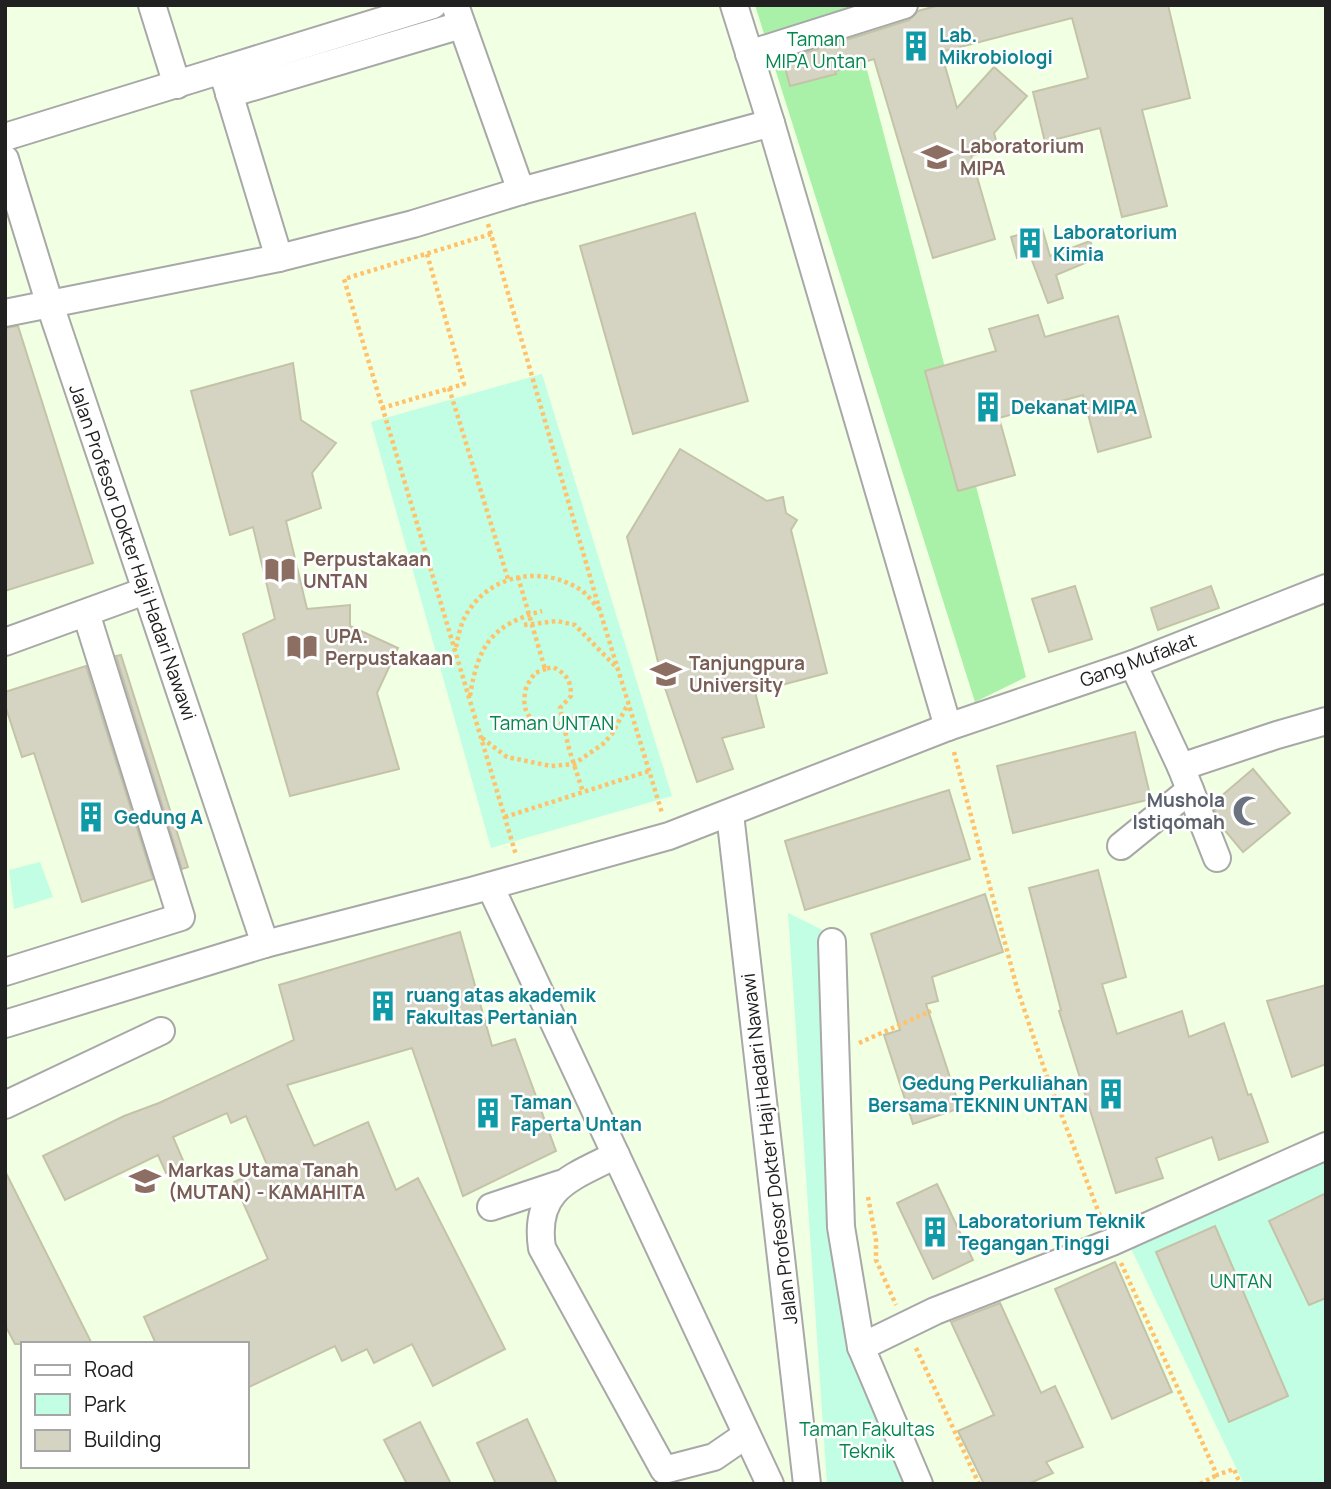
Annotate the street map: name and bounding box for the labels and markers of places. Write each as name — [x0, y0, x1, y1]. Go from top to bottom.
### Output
place label: Lab. Mikrobiologi — [939, 22, 1053, 70]
building icon: Lab. Mikrobiologi — [899, 29, 933, 63]
place label: Laboratorium MIPA — [960, 133, 1084, 181]
school or university icon: Laboratorium MIPA — [920, 140, 954, 174]
place label: Laboratorium Kimia — [1053, 219, 1177, 267]
building icon: Laboratorium Kimia — [1013, 226, 1047, 260]
building icon: Dekanat MIPA — [971, 390, 1005, 424]
place label: Dekanat MIPA — [1011, 394, 1138, 420]
place label: Perpustakaan UNTAN — [303, 546, 431, 594]
library icon: Perpustakaan UNTAN — [263, 553, 297, 587]
place label: UPA. Perpustakaan — [325, 623, 453, 671]
library icon: UPA. Perpustakaan — [285, 630, 319, 664]
place label: Tanjungpura University — [689, 650, 805, 698]
school or university icon: Tanjungpura University — [649, 657, 683, 691]
place label: Mushola Istiqomah — [1132, 787, 1225, 835]
mosque icon: Mushola Istiqomah — [1231, 794, 1265, 828]
building icon: Gedung A — [74, 800, 108, 834]
place label: Gedung A — [114, 804, 203, 830]
place label: ruang atas akademik Fakultas Pertanian — [406, 982, 596, 1030]
building icon: ruang atas akademik Fakultas Pertanian — [366, 989, 400, 1023]
place label: Gedung Perkuliahan Bersama TEKNIN UNTAN — [868, 1070, 1088, 1118]
building icon: Gedung Perkuliahan Bersama TEKNIN UNTAN — [1094, 1077, 1128, 1111]
place label: Taman Faperta Untan — [511, 1089, 642, 1137]
building icon: Taman Faperta Untan — [471, 1096, 505, 1130]
place label: Markas Utama Tanah (MUTAN) - KAMAHITA — [168, 1157, 365, 1205]
school or university icon: Markas Utama Tanah (MUTAN) - KAMAHITA — [128, 1164, 162, 1198]
place label: Laboratorium Teknik Tegangan Tinggi — [958, 1208, 1146, 1256]
building icon: Laboratorium Teknik Tegangan Tinggi — [918, 1215, 952, 1249]

